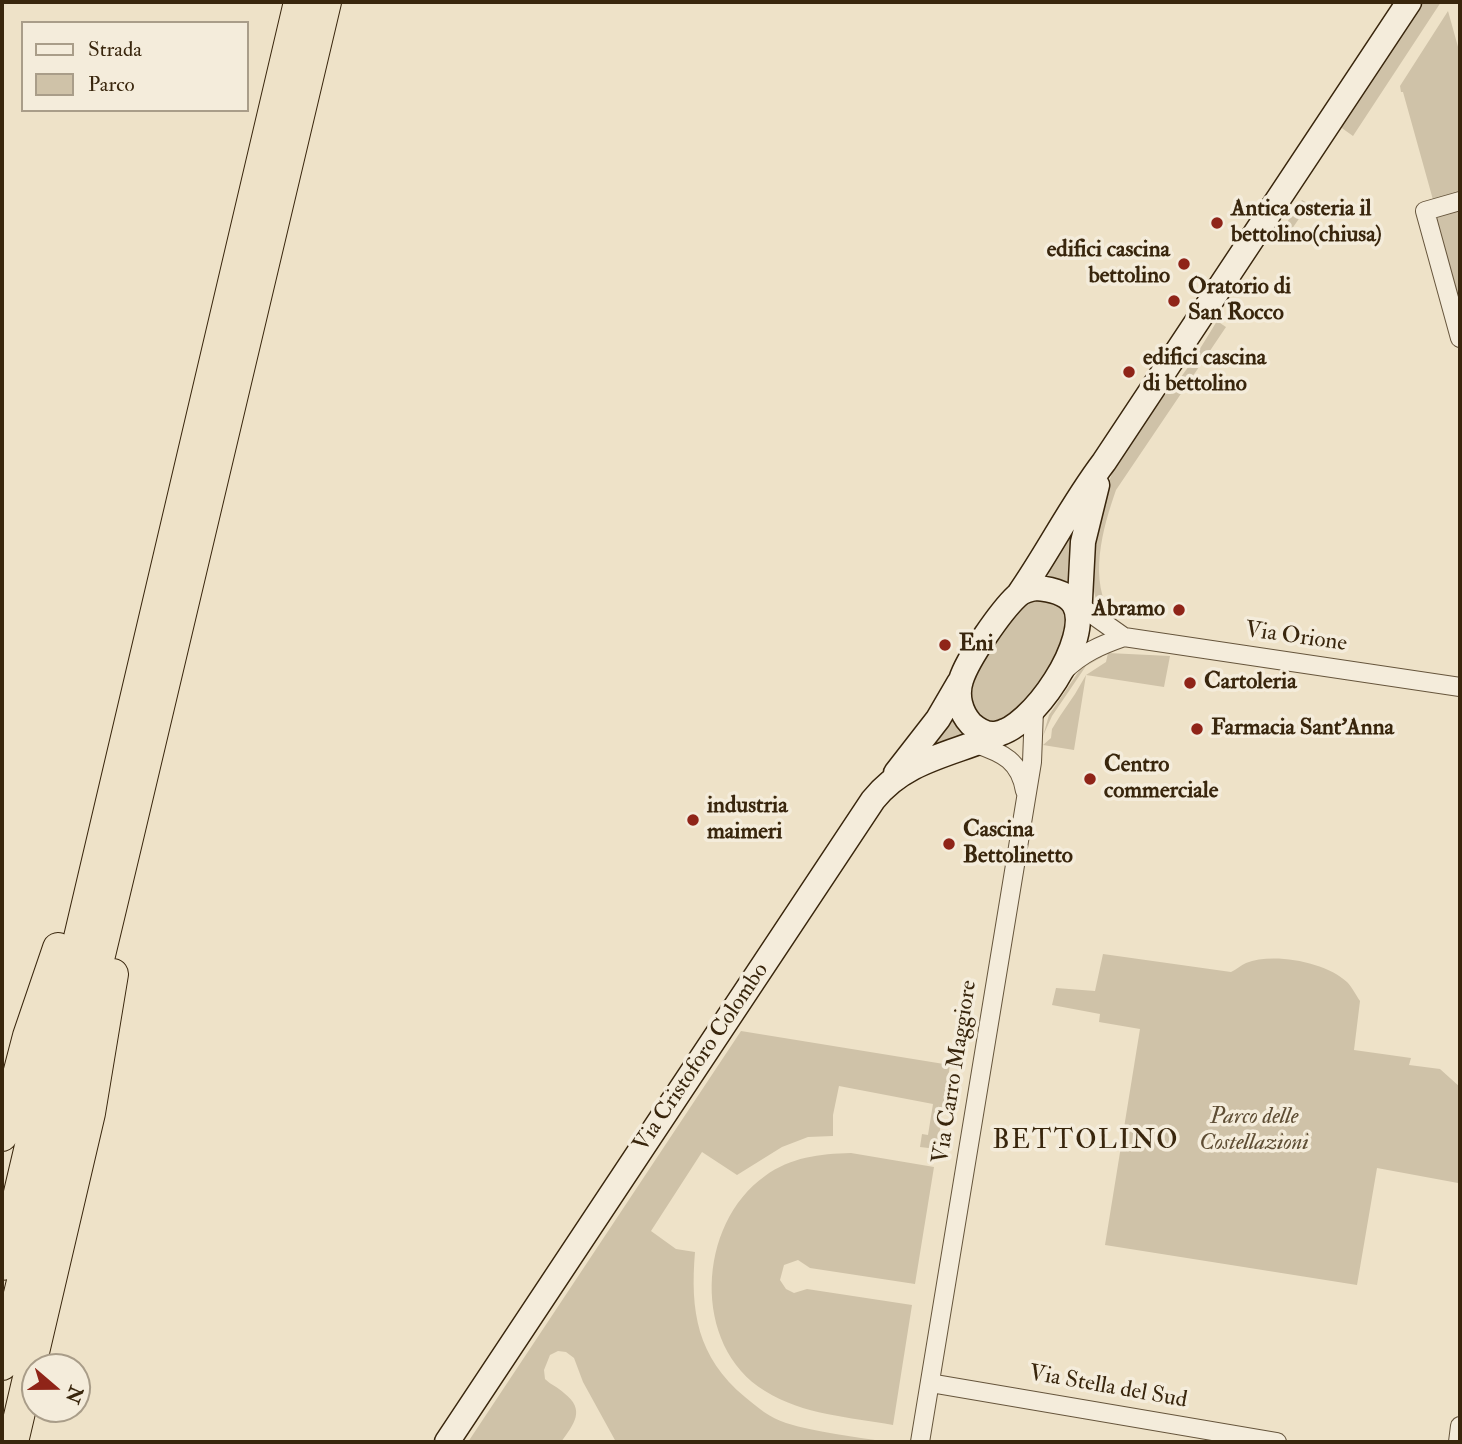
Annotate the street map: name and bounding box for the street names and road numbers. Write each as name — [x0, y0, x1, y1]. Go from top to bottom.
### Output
street label: Via Orione — [1243, 617, 1349, 659]
street label: Via Cristoforo Colombo — [629, 958, 775, 1158]
street label: Via Carro Maggiore — [928, 978, 984, 1166]
street label: Via Stella del Sud — [1027, 1361, 1189, 1415]

